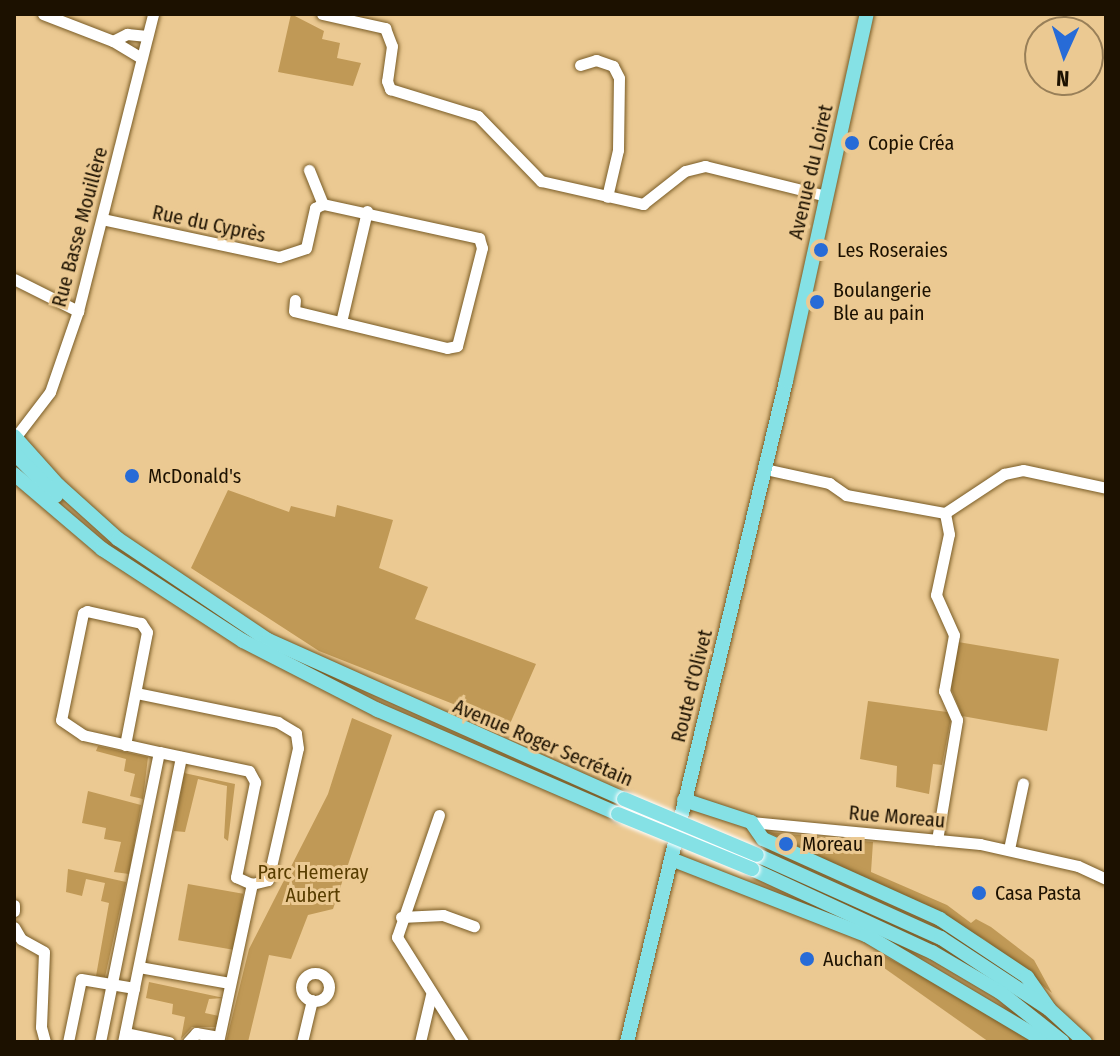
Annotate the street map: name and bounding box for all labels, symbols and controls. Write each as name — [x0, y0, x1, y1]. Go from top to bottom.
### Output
north arrow — [1024, 16, 1104, 96]
text: N — [1056, 65, 1070, 92]
street label: Avenue du Loiret — [784, 102, 838, 242]
place label: Copie Créa — [868, 131, 954, 155]
marker: Copie Créa — [843, 134, 861, 152]
street label: Rue Basse Mouillère — [47, 144, 113, 310]
street label: Rue du Cyprès — [150, 200, 268, 248]
place label: Les Roseraies — [837, 238, 948, 262]
marker: Les Roseraies — [812, 241, 830, 259]
place label: Boulangerie Ble au pain — [833, 278, 931, 325]
marker: Boulangerie Ble au pain — [808, 293, 826, 311]
place label: McDonald's — [148, 464, 241, 488]
marker: McDonald's — [123, 467, 141, 485]
street label: Route d'Olivet — [666, 627, 718, 745]
street label: Avenue Roger Secrétain — [449, 694, 637, 792]
street label: Rue Moreau — [848, 801, 946, 833]
place label: Moreau — [802, 832, 863, 856]
marker: Moreau — [777, 835, 795, 853]
park label: Parc Hemeray Aubert — [258, 860, 368, 907]
place label: Casa Pasta — [995, 881, 1081, 905]
marker: Casa Pasta — [970, 884, 988, 902]
place label: Auchan — [823, 947, 883, 971]
marker: Auchan — [798, 950, 816, 968]

